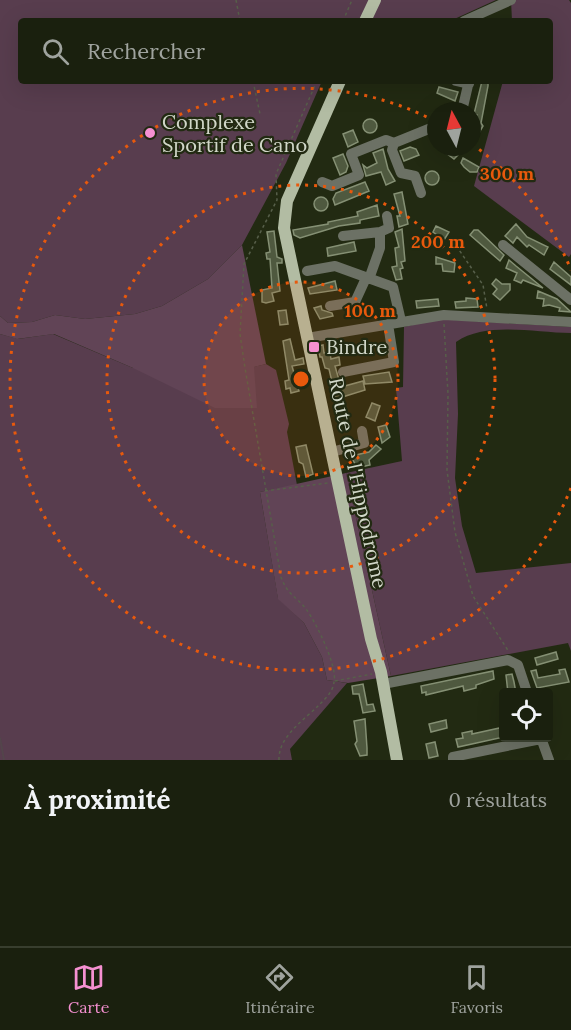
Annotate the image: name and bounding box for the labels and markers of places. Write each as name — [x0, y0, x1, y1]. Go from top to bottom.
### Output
place label: Complexe Sportif de Cano — [162, 109, 307, 157]
marker: Complexe Sportif de Cano — [143, 126, 157, 140]
place label: Bindre — [326, 334, 388, 359]
marker: Bindre — [307, 340, 321, 354]
centre of rings — [291, 369, 311, 389]

